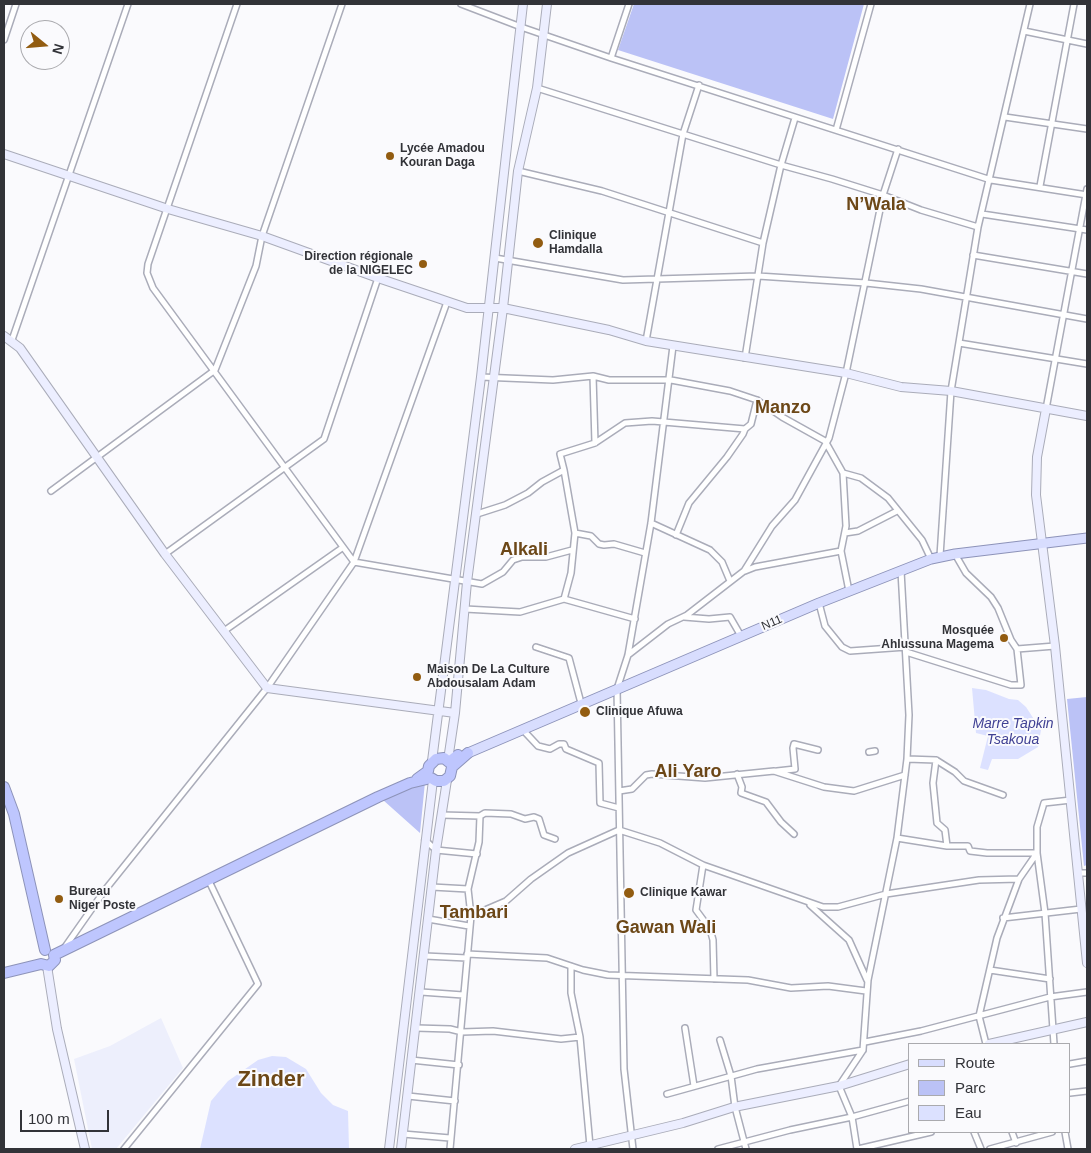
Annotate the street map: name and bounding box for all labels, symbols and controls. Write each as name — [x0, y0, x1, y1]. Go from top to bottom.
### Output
north arrow — [20, 20, 70, 70]
text: N — [49, 42, 68, 56]
place label: Lycée Amadou Kouran Daga — [400, 142, 485, 170]
marker: Lycée Amadou Kouran Daga — [384, 150, 396, 162]
district label: N’Wala — [846, 194, 906, 216]
place label: Clinique Hamdalla — [549, 229, 602, 257]
marker: Clinique Hamdalla — [531, 236, 545, 250]
place label: Direction régionale de la NIGELEC — [304, 250, 413, 278]
marker: Direction régionale de la NIGELEC — [417, 258, 429, 270]
district label: Manzo — [755, 397, 811, 419]
district label: Alkali — [500, 539, 548, 561]
street label: N11 — [759, 612, 785, 634]
place label: Mosquée Ahlussuna Magema — [881, 624, 994, 652]
marker: Mosquée Ahlussuna Magema — [998, 632, 1010, 644]
place label: Maison De La Culture Abdousalam Adam — [427, 663, 550, 691]
marker: Maison De La Culture Abdousalam Adam — [411, 671, 423, 683]
marker: Clinique Afuwa — [578, 705, 592, 719]
place label: Clinique Afuwa — [596, 705, 683, 719]
water label: Marre Tapkin Tsakoua — [972, 716, 1054, 749]
district label: Ali Yaro — [654, 761, 722, 783]
place label: Bureau Niger Poste — [69, 885, 136, 913]
marker: Clinique Kawar — [622, 886, 636, 900]
place label: Clinique Kawar — [640, 886, 727, 900]
marker: Bureau Niger Poste — [53, 893, 65, 905]
district label: Tambari — [440, 902, 508, 924]
district label: Gawan Wali — [616, 917, 716, 939]
legend — [908, 1043, 1071, 1133]
text: Route — [955, 1054, 995, 1071]
district label: Zinder — [237, 1067, 305, 1093]
text: Parc — [955, 1079, 986, 1096]
scale bar — [22, 1100, 111, 1132]
text: Eau — [955, 1104, 982, 1121]
text: 100 m — [28, 1110, 70, 1127]

